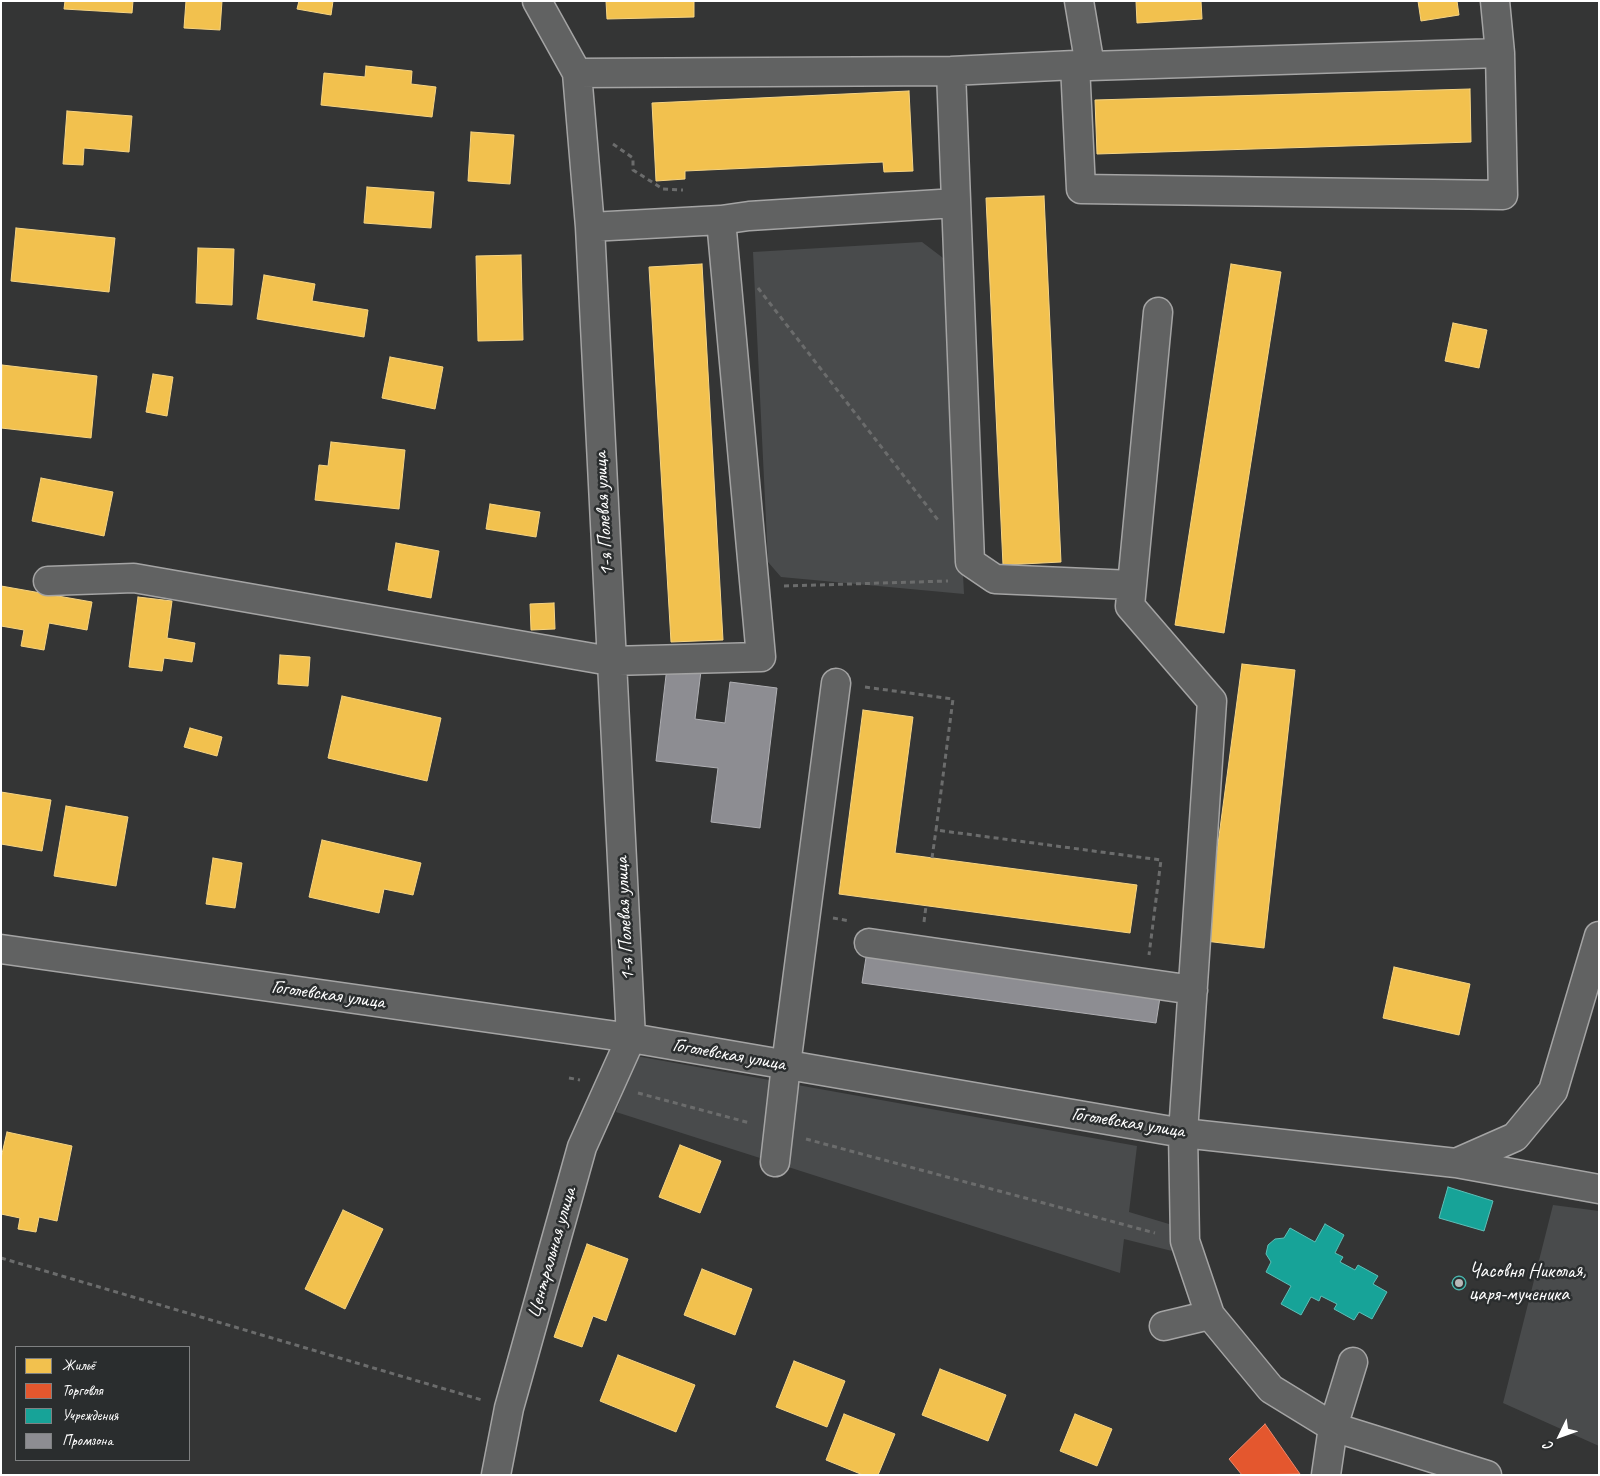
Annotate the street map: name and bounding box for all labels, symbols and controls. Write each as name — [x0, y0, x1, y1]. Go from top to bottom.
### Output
street label: 1-я Полевая улица — [589, 451, 619, 577]
street label: 1-я Полевая улица — [610, 856, 640, 982]
street label: Гоголевская улица — [270, 975, 386, 1015]
street label: Гоголевская улица — [671, 1033, 787, 1077]
street label: Гоголевская улица — [1070, 1102, 1186, 1144]
street label: Центральная улица — [522, 1185, 582, 1321]
place label: Часовня Николая, царя-мученика — [1469, 1260, 1586, 1307]
marker: Часовня Николая, царя-мученика — [1453, 1277, 1465, 1289]
legend — [15, 1346, 190, 1461]
text: Жильё — [62, 1356, 95, 1375]
text: Торговля — [62, 1381, 103, 1400]
text: Учреждения — [62, 1406, 118, 1425]
north arrow — [1535, 1411, 1585, 1461]
text: Промзона — [62, 1431, 113, 1450]
text: С — [1540, 1438, 1557, 1455]

